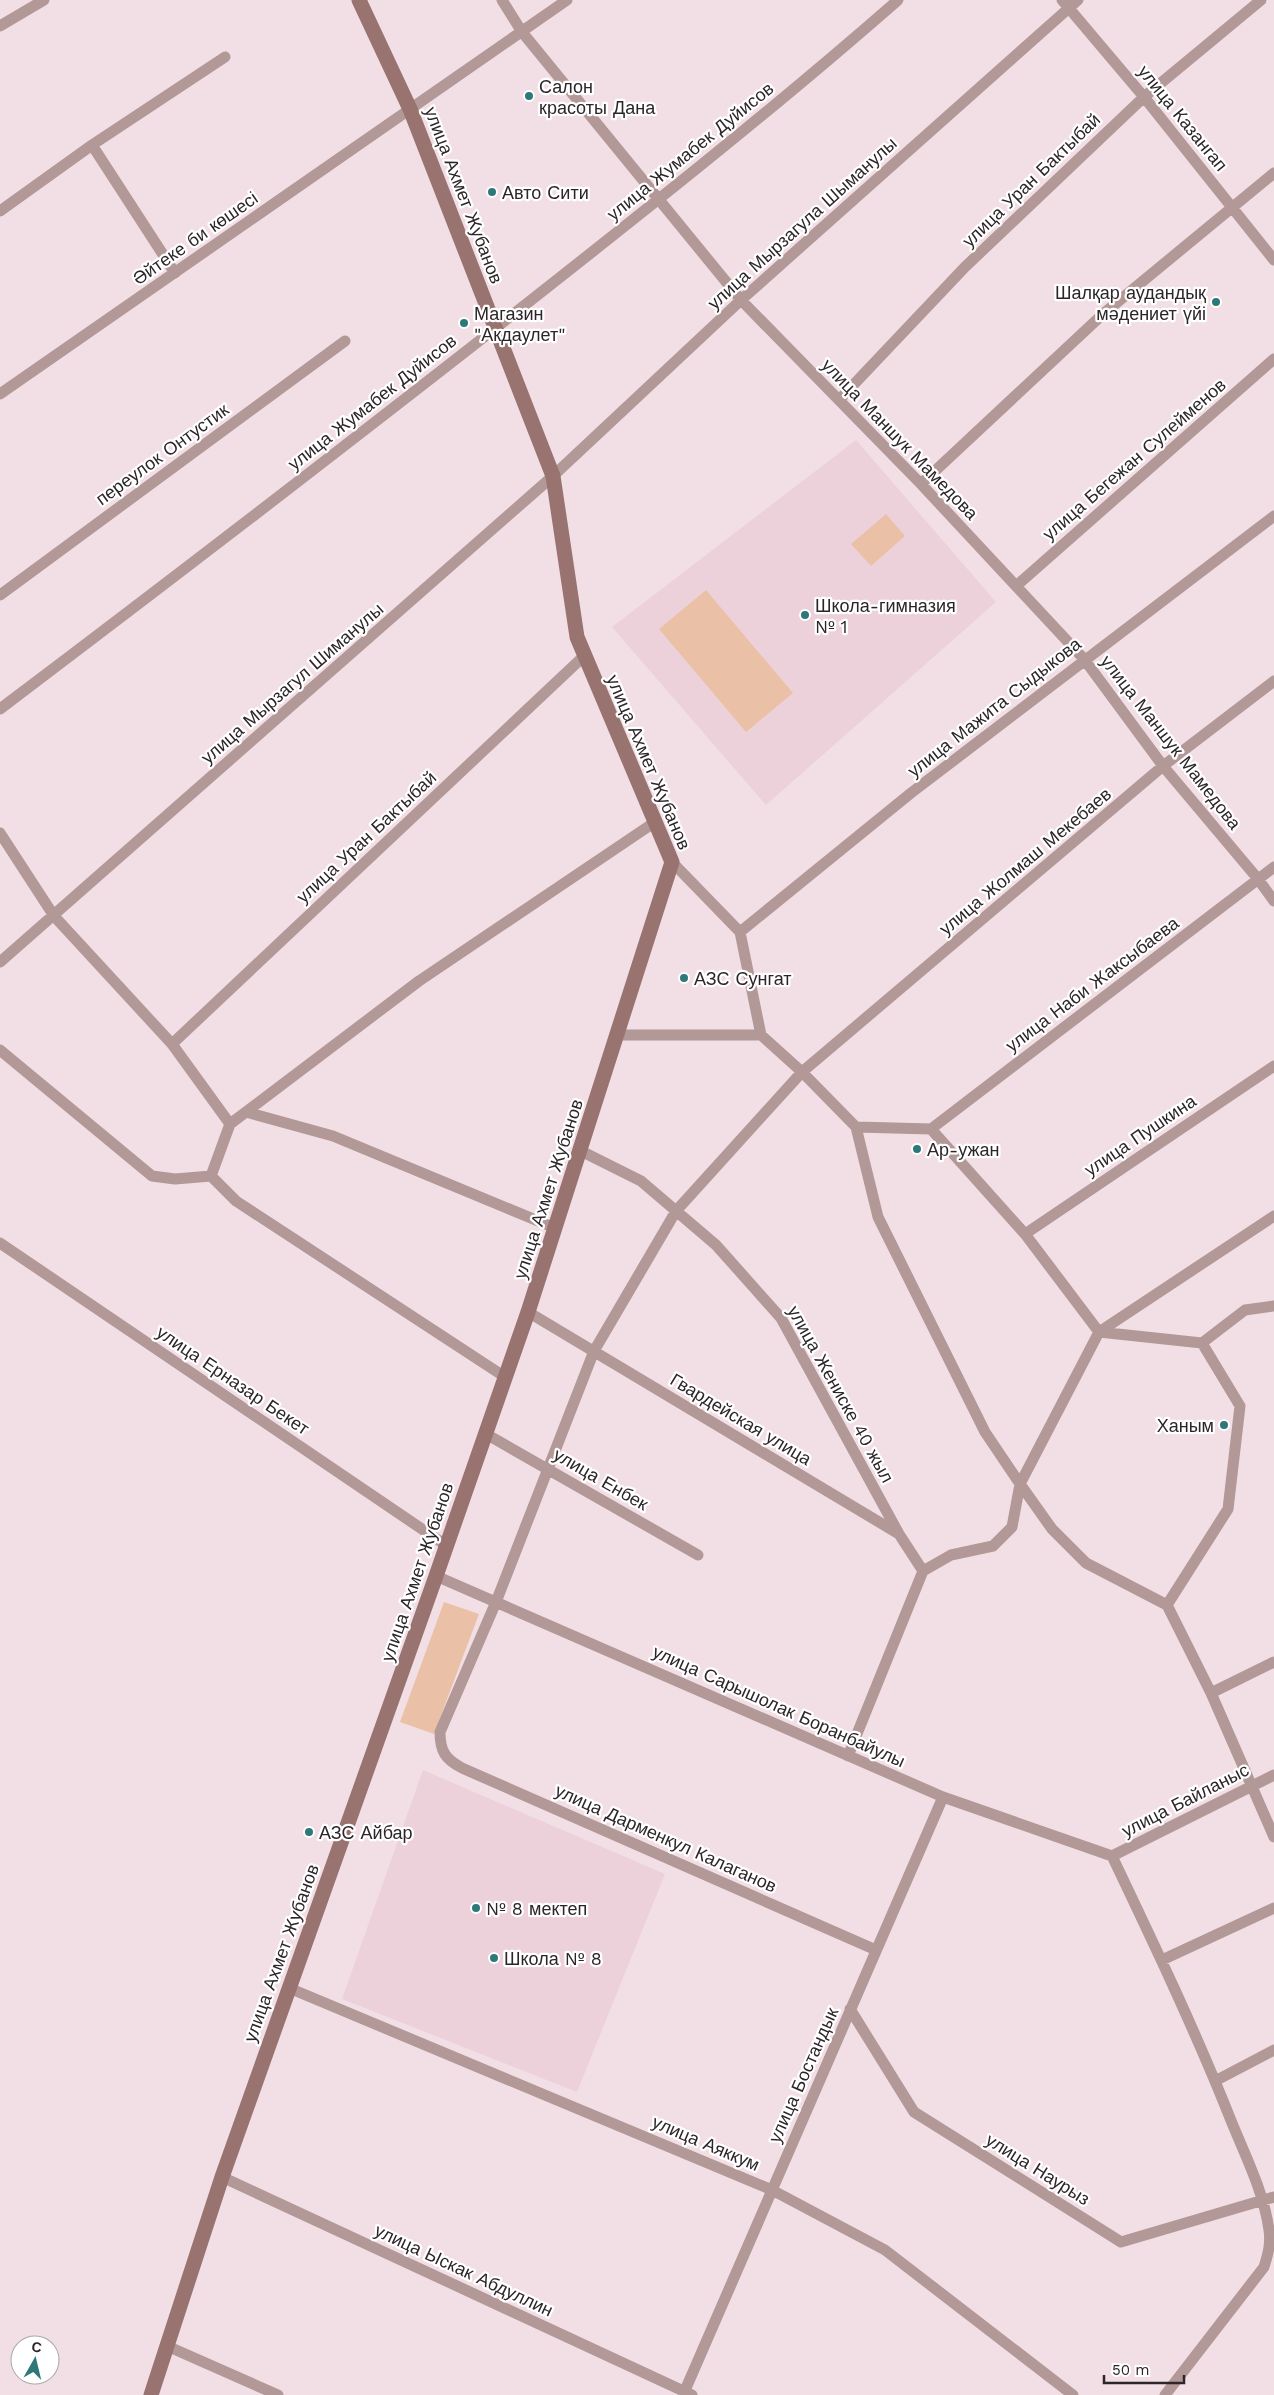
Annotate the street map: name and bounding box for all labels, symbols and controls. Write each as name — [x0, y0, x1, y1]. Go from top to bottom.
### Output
street label: улица Казангап — [1134, 61, 1232, 175]
place label: Салон красоты Дана — [539, 76, 656, 118]
street label: улица Жумабек Дуйисов — [603, 77, 777, 225]
marker: Салон красоты Дана — [523, 90, 535, 102]
street label: улица Ахмет Жубанов — [421, 104, 507, 286]
street label: улица Уран Бактыбай — [958, 109, 1104, 251]
street label: улица Мырзагула Шыманулы — [703, 132, 901, 314]
place label: Авто Сити — [502, 182, 589, 203]
marker: Авто Сити — [486, 186, 498, 198]
street label: Әйтеке би көшесі — [128, 187, 262, 289]
place label: Шалқар аудандық мәдениет үйі — [1055, 282, 1206, 324]
marker: Шалқар аудандық мәдениет үйі — [1210, 296, 1222, 308]
place label: Магазин "Акдаулет" — [474, 303, 565, 345]
marker: Магазин "Акдаулет" — [458, 317, 470, 329]
street label: улица Жумабек Дуйисов — [284, 330, 460, 474]
street label: улица Маншук Мамедова — [818, 354, 983, 524]
street label: улица Бегежан Сулейменов — [1038, 374, 1230, 544]
street label: переулок Онтустик — [91, 399, 233, 509]
place label: Школа-гимназия № 1 — [815, 595, 956, 637]
street label: улица Мырзагул Шиманулы — [197, 598, 387, 768]
marker: Школа-гимназия № 1 — [799, 609, 811, 621]
street label: улица Мажита Сыдыкова — [903, 632, 1086, 781]
street label: улица Маншук Мамедова — [1096, 651, 1246, 834]
street label: улица Ахмет Жубанов — [603, 671, 695, 853]
street label: улица Уран Бактыбай — [292, 767, 440, 907]
street label: улица Жолмаш Мекебаев — [935, 783, 1115, 939]
street label: улица Наби Жаксыбаева — [1001, 911, 1183, 1056]
place label: АЗС Сунгат — [694, 968, 792, 989]
marker: АЗС Сунгат — [678, 972, 690, 984]
street label: улица Пушкина — [1080, 1089, 1201, 1180]
street label: улица Ахмет Жубанов — [509, 1096, 587, 1282]
place label: Ар-ужан — [927, 1139, 999, 1160]
marker: Ар-ужан — [911, 1143, 923, 1155]
street label: улица Жениске 40 жыл — [784, 1302, 898, 1486]
street label: улица Ерназар Бекет — [153, 1321, 313, 1439]
street label: Гвардейская улица — [667, 1369, 816, 1470]
place label: Ханым — [1157, 1415, 1214, 1436]
marker: Ханым — [1218, 1419, 1230, 1431]
street label: улица Енбек — [550, 1444, 652, 1515]
street label: улица Ахмет Жубанов — [376, 1480, 458, 1664]
street label: улица Сарышолак Боранбайулы — [650, 1641, 908, 1771]
street label: улица Байланыс — [1118, 1759, 1252, 1841]
street label: улица Дарменкул Калаганов — [552, 1780, 780, 1896]
place label: АЗС Айбар — [319, 1822, 413, 1843]
marker: АЗС Айбар — [303, 1826, 315, 1838]
street label: улица Ахмет Жубанов — [239, 1861, 323, 2045]
place label: № 8 мектеп — [486, 1898, 587, 1919]
marker: № 8 мектеп — [470, 1902, 482, 1914]
place label: Школа № 8 — [504, 1948, 602, 1969]
marker: Школа № 8 — [488, 1952, 500, 1964]
street label: улица Бостандык — [764, 2004, 842, 2146]
street label: улица Аяккум — [649, 2111, 763, 2175]
street label: улица Наурыз — [982, 2129, 1094, 2209]
street label: улица Ыскак Абдуллин — [371, 2219, 557, 2321]
north arrow — [10, 2335, 60, 2385]
text: С — [31, 2338, 43, 2356]
scale bar — [1104, 2352, 1184, 2384]
text: 50 m — [1112, 2361, 1149, 2379]

